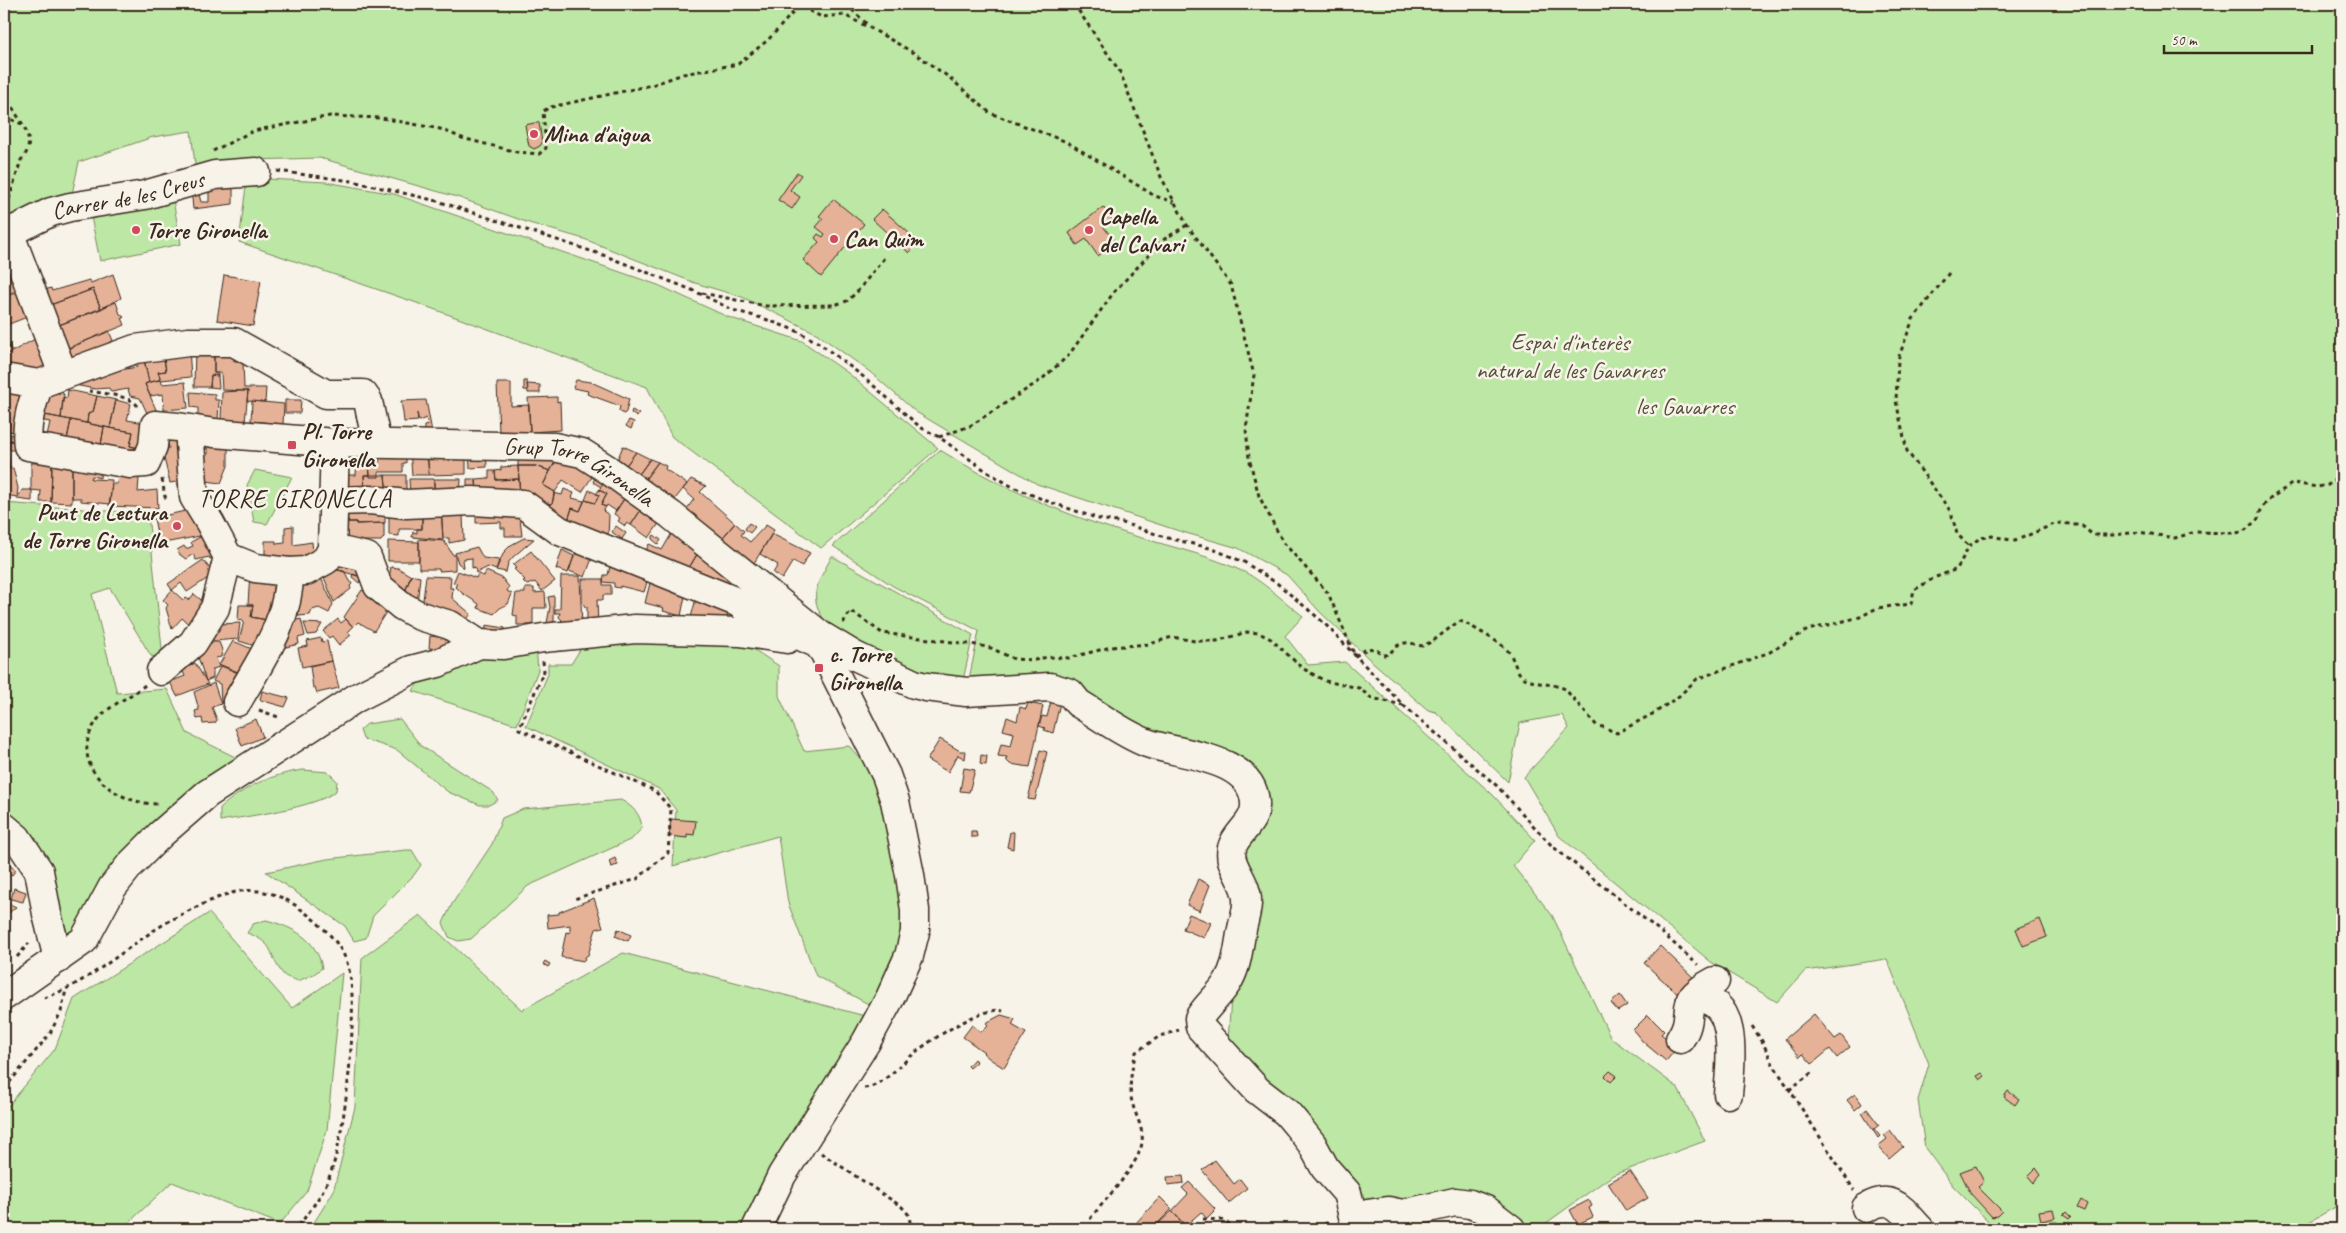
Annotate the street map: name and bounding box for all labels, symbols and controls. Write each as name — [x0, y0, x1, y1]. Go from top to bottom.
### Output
scale bar — [2164, 22, 2311, 54]
text: 50 m — [2171, 31, 2198, 50]
place label: Mina d'aigua — [544, 119, 652, 149]
marker: Mina d'aigua — [528, 128, 540, 140]
street label: Carrer de les Creus — [48, 163, 209, 226]
place label: Capella del Calvari — [1099, 201, 1187, 259]
place label: Torre Gironella — [146, 215, 268, 245]
marker: Torre Gironella — [130, 224, 142, 236]
place label: Can Quim — [844, 224, 924, 254]
marker: Capella del Calvari — [1083, 224, 1095, 236]
marker: Can Quim — [828, 233, 840, 245]
park label: Espai d'interès natural de les Gavarres — [1476, 327, 1666, 385]
park label: les Gavarres — [1636, 391, 1736, 421]
place label: Pl. Torre Gironella — [302, 416, 377, 474]
street label: Grup Torre Gironella — [503, 431, 661, 514]
marker: Pl. Torre Gironella — [286, 439, 298, 451]
district label: TORRE GIRONELLA — [198, 483, 392, 515]
place label: Punt de Lectura de Torre Gironella — [22, 497, 169, 555]
marker: Punt de Lectura de Torre Gironella — [171, 520, 183, 532]
place label: c. Torre Gironella — [829, 639, 904, 697]
marker: c. Torre Gironella — [813, 662, 825, 674]

